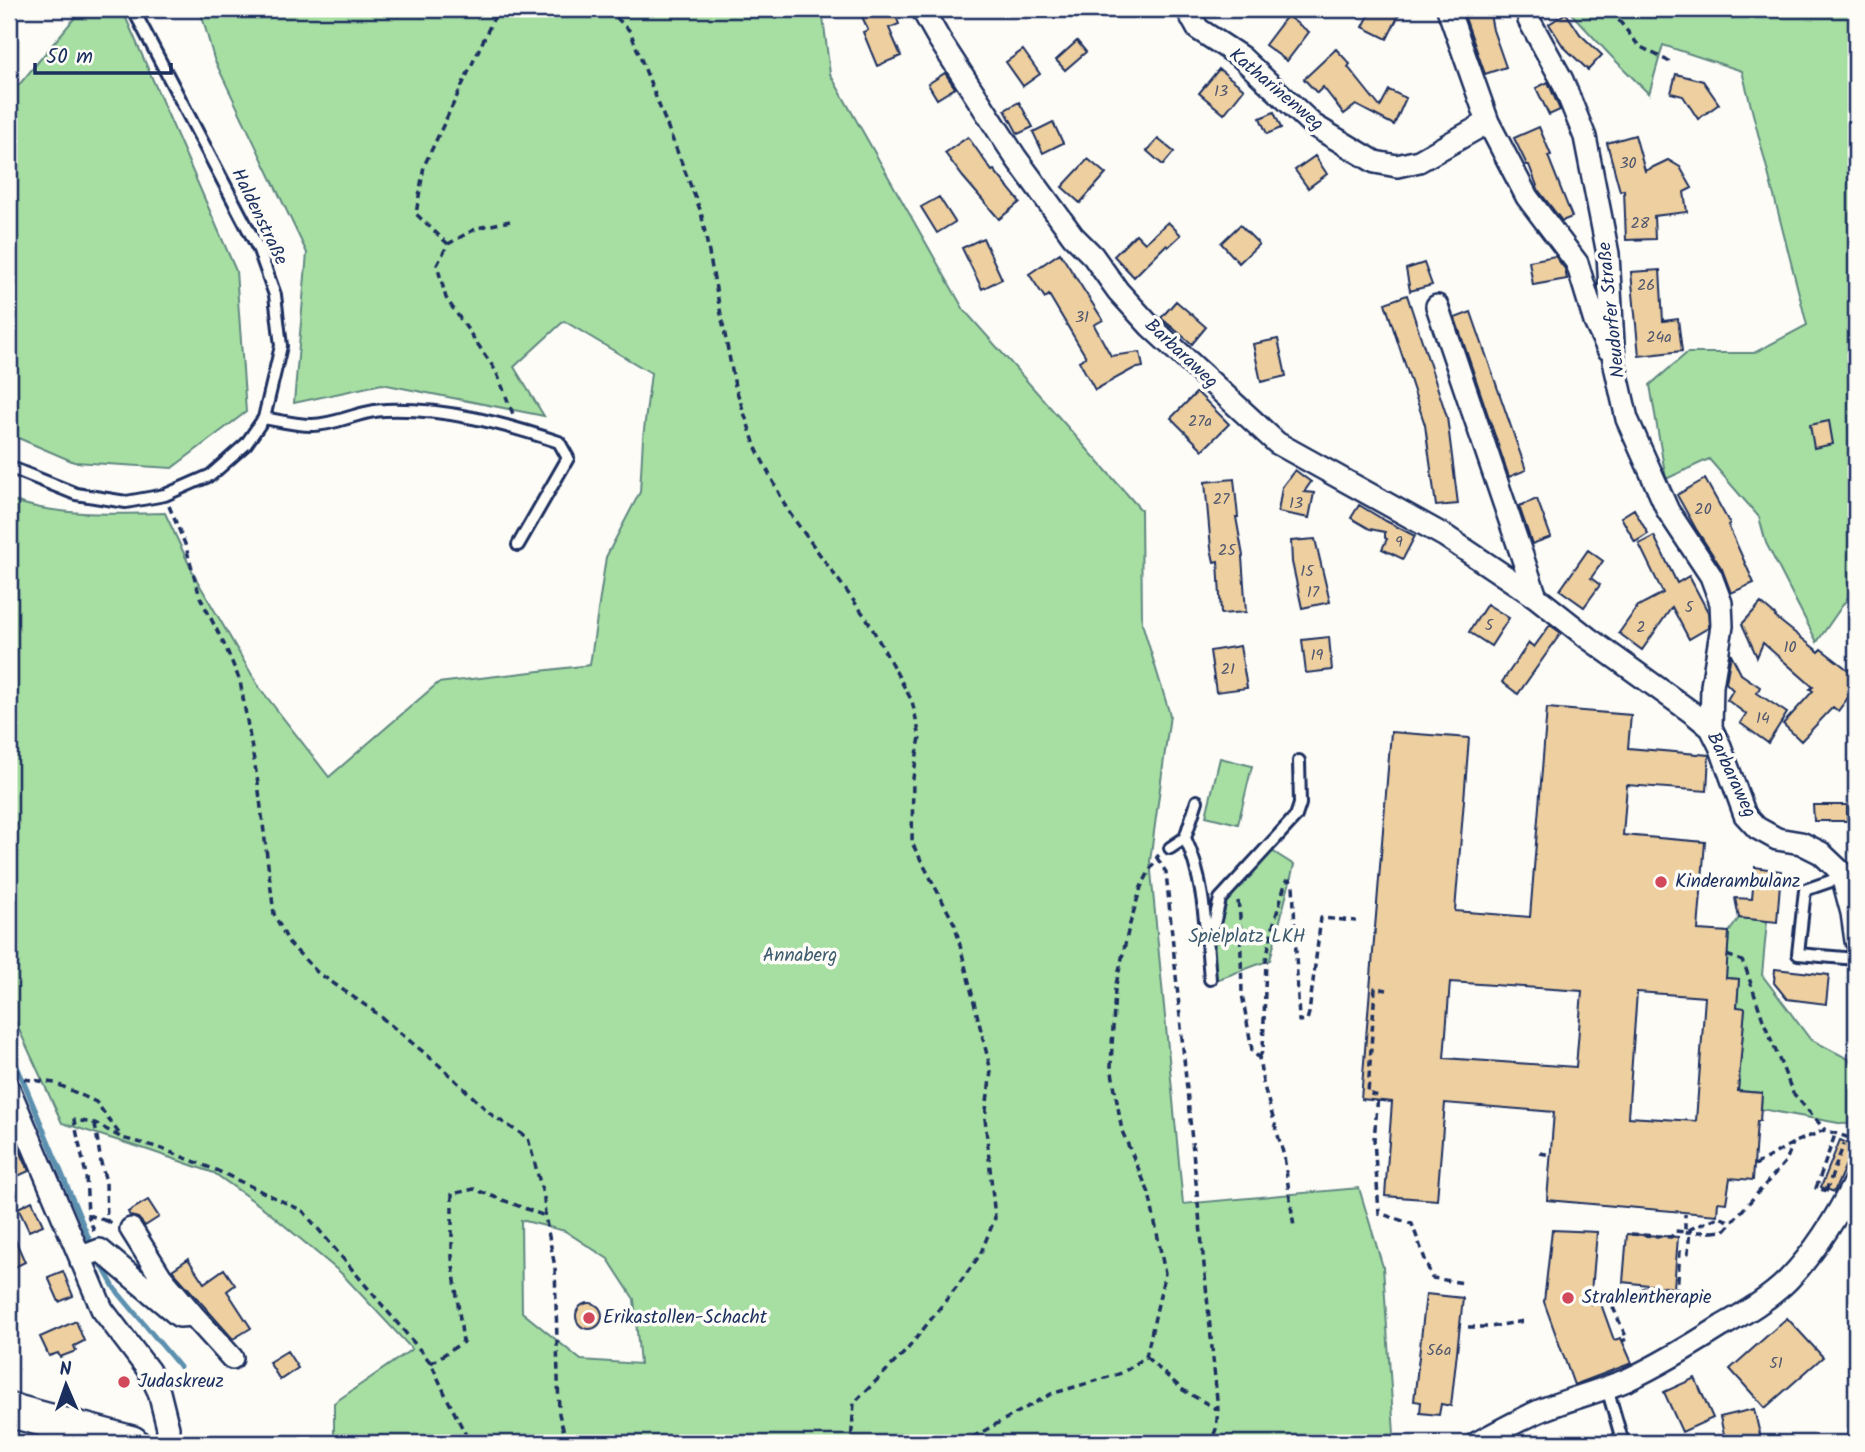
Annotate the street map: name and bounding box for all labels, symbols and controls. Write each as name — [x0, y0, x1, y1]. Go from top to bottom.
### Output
scale bar — [35, 32, 172, 76]
text: 50 m — [46, 41, 93, 74]
street label: Katharinenweg — [1222, 41, 1330, 139]
house number: 13 — [1214, 79, 1228, 104]
house number: 30 — [1619, 151, 1637, 176]
street label: Haldenstraße — [223, 163, 296, 271]
house number: 28 — [1631, 211, 1650, 236]
street label: Neudorfer Straße — [1590, 240, 1634, 380]
house number: 26 — [1637, 273, 1655, 298]
house number: 31 — [1075, 305, 1089, 330]
street label: Barbaraweg — [1137, 312, 1225, 396]
house number: 24a — [1646, 325, 1672, 350]
house number: 27a — [1188, 409, 1212, 434]
house number: 27 — [1213, 487, 1230, 512]
house number: 13 — [1289, 491, 1303, 516]
house number: 20 — [1694, 497, 1712, 522]
house number: 9 — [1395, 530, 1403, 555]
house number: 25 — [1218, 538, 1237, 563]
house number: 15 — [1300, 559, 1315, 584]
house number: 17 — [1307, 580, 1320, 605]
house number: 5 — [1685, 595, 1695, 620]
house number: 5 — [1485, 613, 1495, 638]
house number: 2 — [1636, 615, 1646, 640]
house number: 10 — [1783, 635, 1797, 660]
house number: 19 — [1311, 643, 1324, 668]
house number: 21 — [1221, 657, 1235, 682]
house number: 14 — [1756, 706, 1770, 731]
street label: Barbaraweg — [1698, 727, 1764, 823]
place label: Kinderambulanz — [1675, 867, 1800, 897]
marker: Kinderambulanz — [1653, 874, 1669, 890]
park label: Spielplatz LKH — [1188, 922, 1306, 952]
park label: Annaberg — [763, 941, 837, 971]
place label: Strahlentherapie — [1582, 1283, 1712, 1313]
marker: Strahlentherapie — [1560, 1290, 1576, 1306]
place label: Erikastollen-Schacht — [603, 1303, 768, 1333]
marker: Erikastollen-Schacht — [581, 1310, 597, 1326]
house number: 56a — [1427, 1338, 1452, 1363]
north arrow — [32, 1350, 102, 1420]
house number: 51 — [1769, 1351, 1783, 1376]
text: N — [59, 1355, 72, 1385]
place label: Judaskreuz — [138, 1367, 224, 1397]
marker: Judaskreuz — [116, 1374, 132, 1390]

